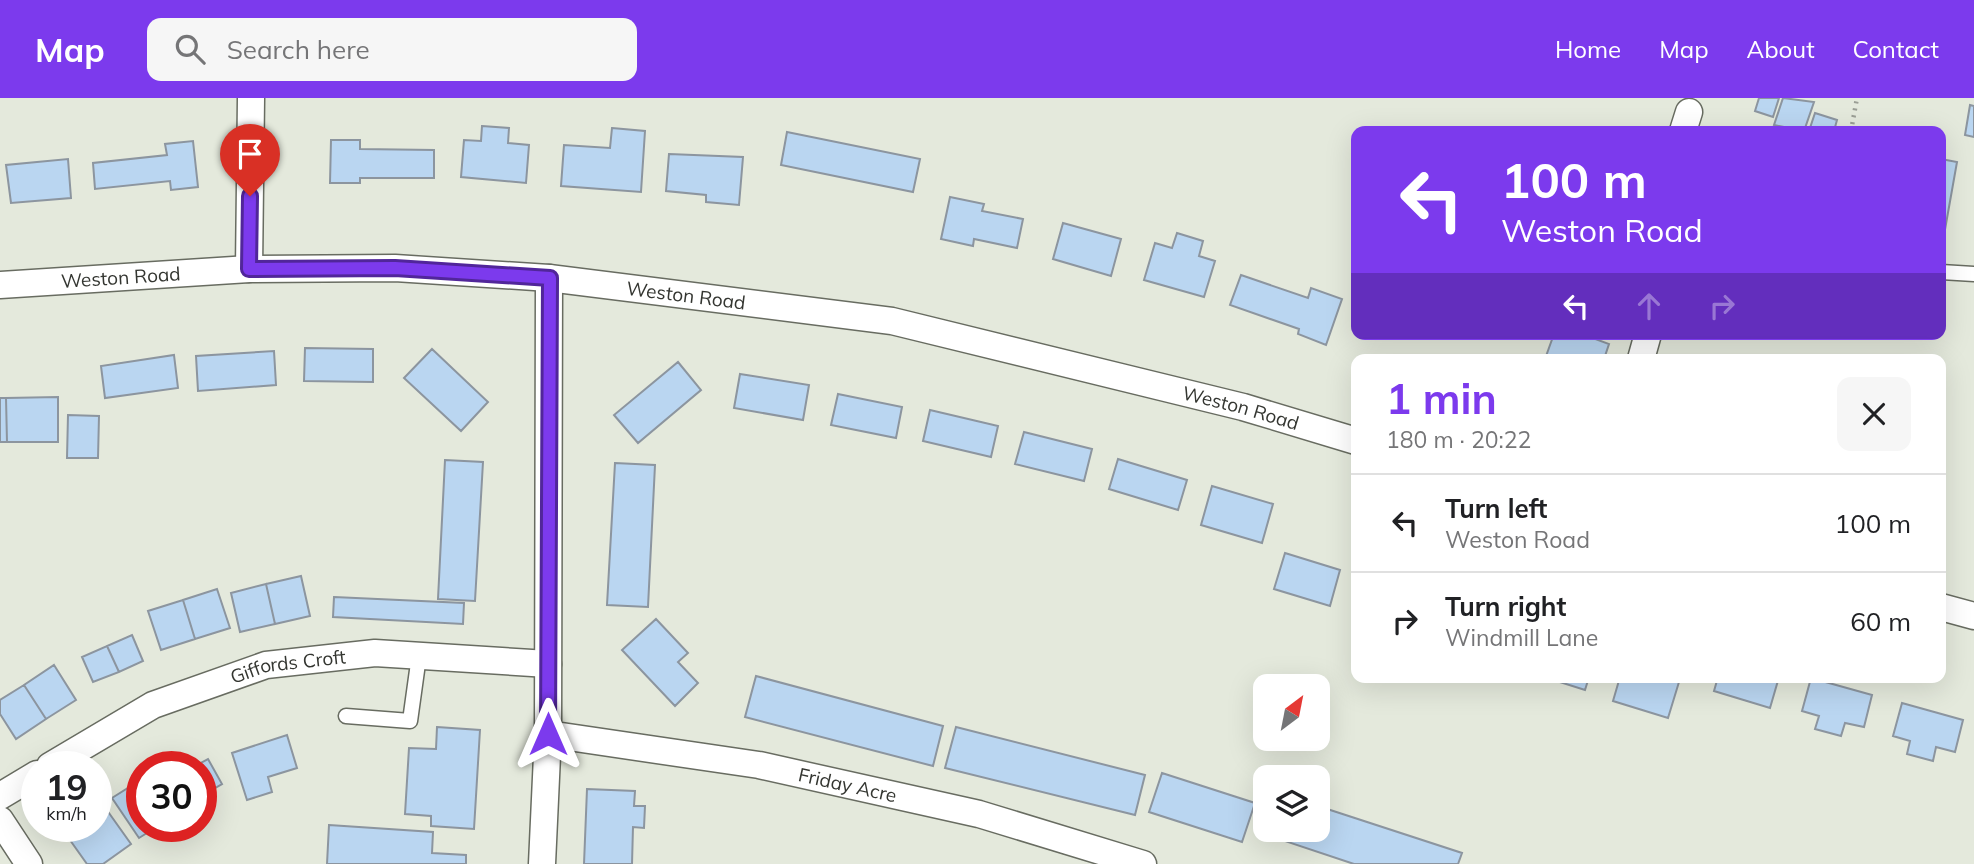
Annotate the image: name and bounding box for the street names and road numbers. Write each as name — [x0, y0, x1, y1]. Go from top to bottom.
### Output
street label: Weston Road — [60, 261, 181, 293]
street label: Weston Road — [625, 276, 747, 315]
street label: Weston Road — [1180, 381, 1302, 435]
street label: Giffords Croft — [227, 644, 347, 689]
street label: Friday Acre — [796, 762, 899, 807]

